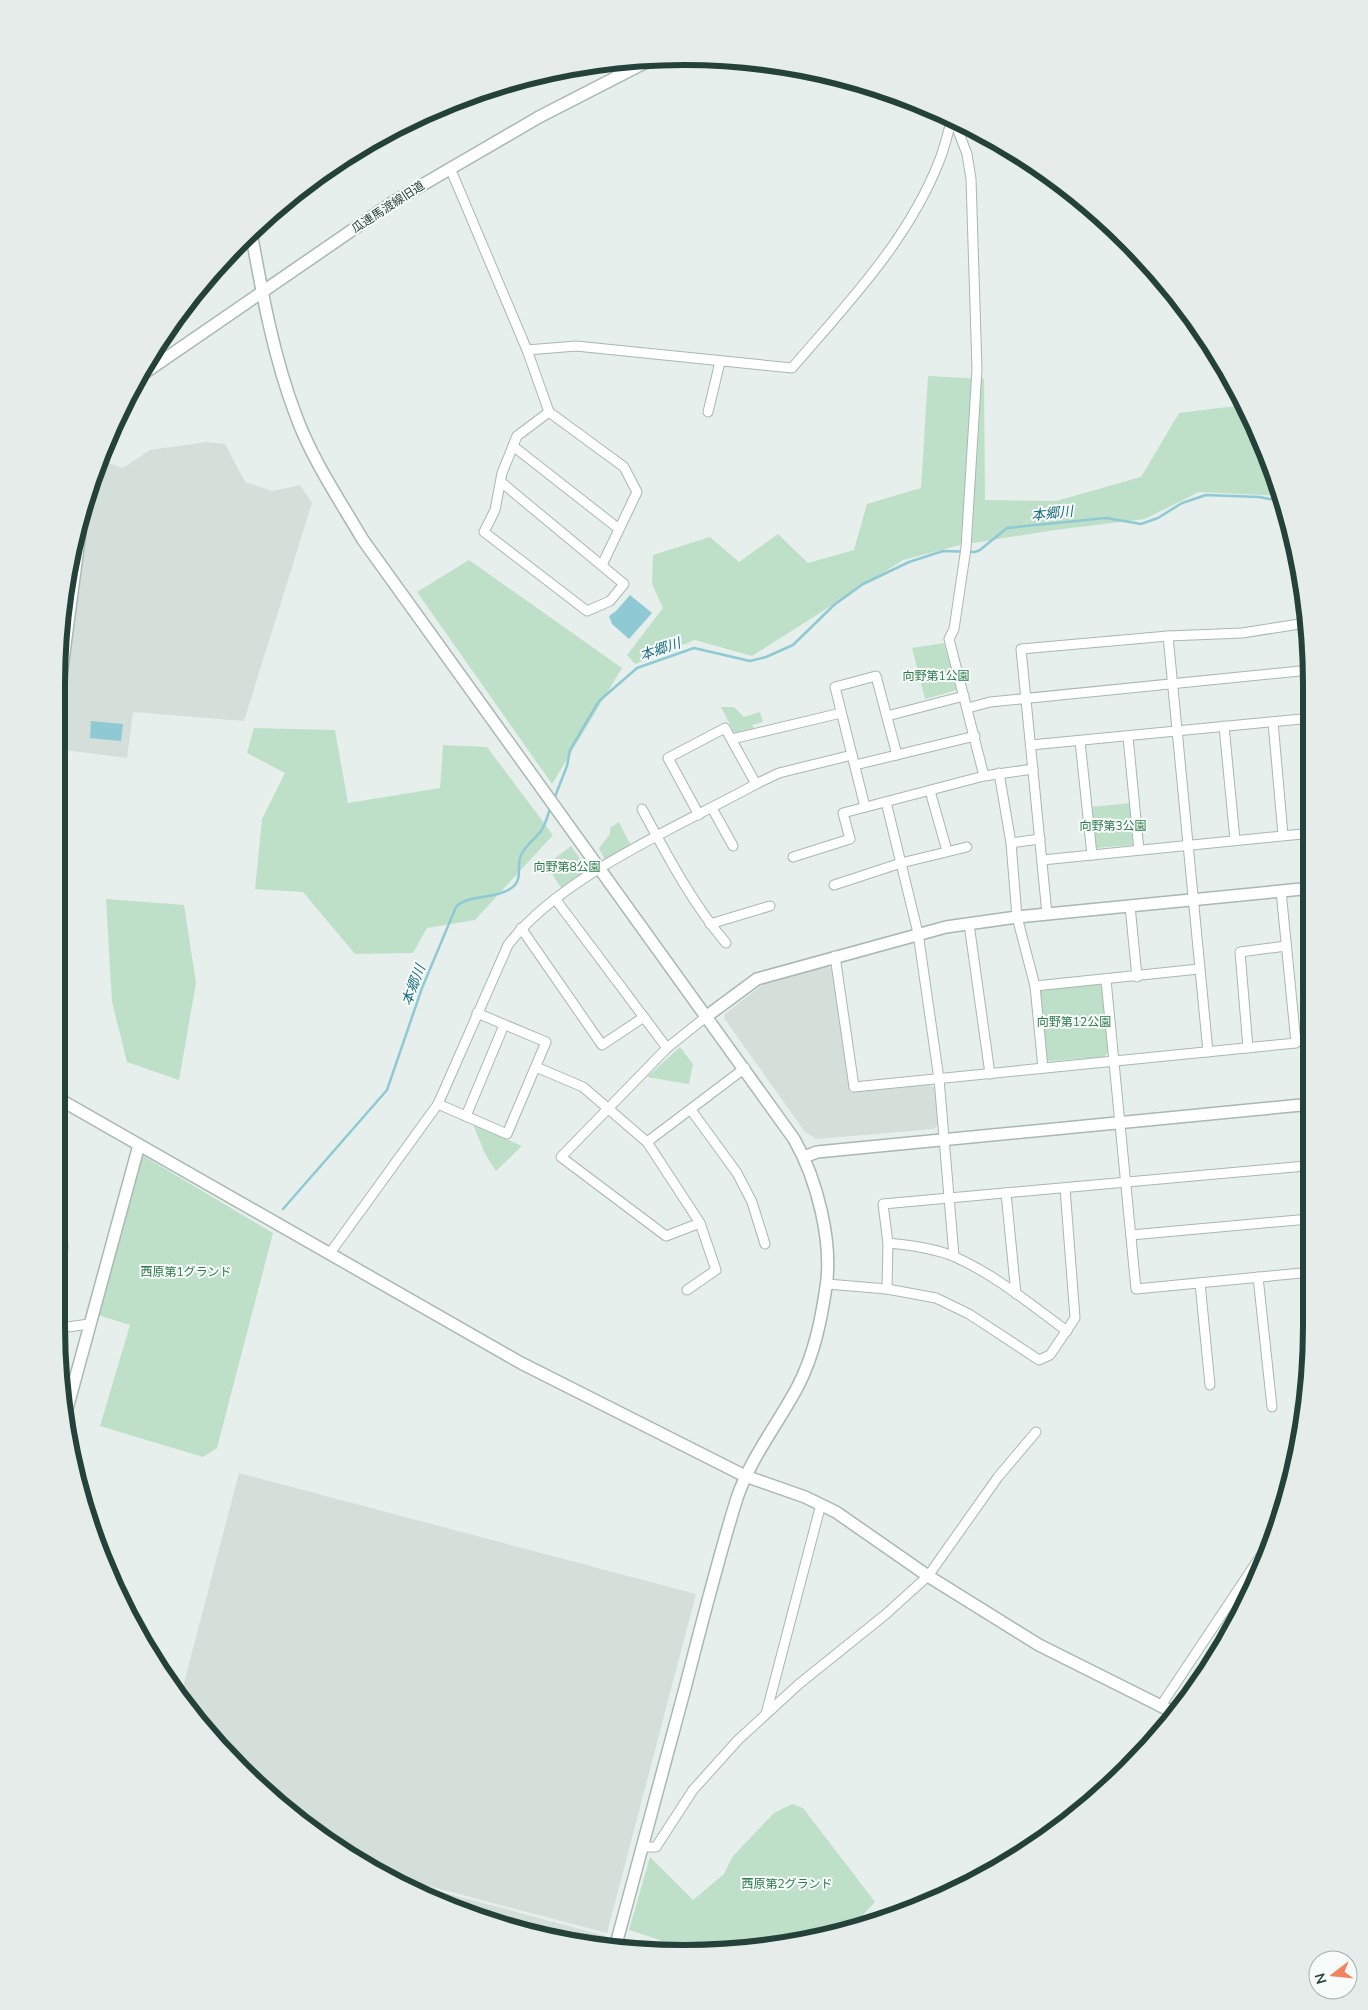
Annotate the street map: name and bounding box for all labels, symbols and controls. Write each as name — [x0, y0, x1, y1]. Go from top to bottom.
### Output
street label: 瓜連馬渡線旧道 — [348, 177, 428, 237]
water label: 本郷川 — [1030, 502, 1076, 525]
water label: 本郷川 — [637, 633, 685, 665]
park label: 向野第1公園 — [902, 668, 970, 684]
park label: 向野第3公園 — [1079, 818, 1147, 834]
park label: 向野第8公園 — [533, 859, 601, 875]
water label: 本郷川 — [397, 960, 431, 1008]
park label: 向野第12公園 — [1037, 1014, 1111, 1030]
park label: 西原第1グランド — [140, 1264, 232, 1280]
park label: 西原第2グランド — [741, 1876, 833, 1892]
north arrow — [1308, 1950, 1358, 2000]
text: N — [1310, 1971, 1332, 1986]

